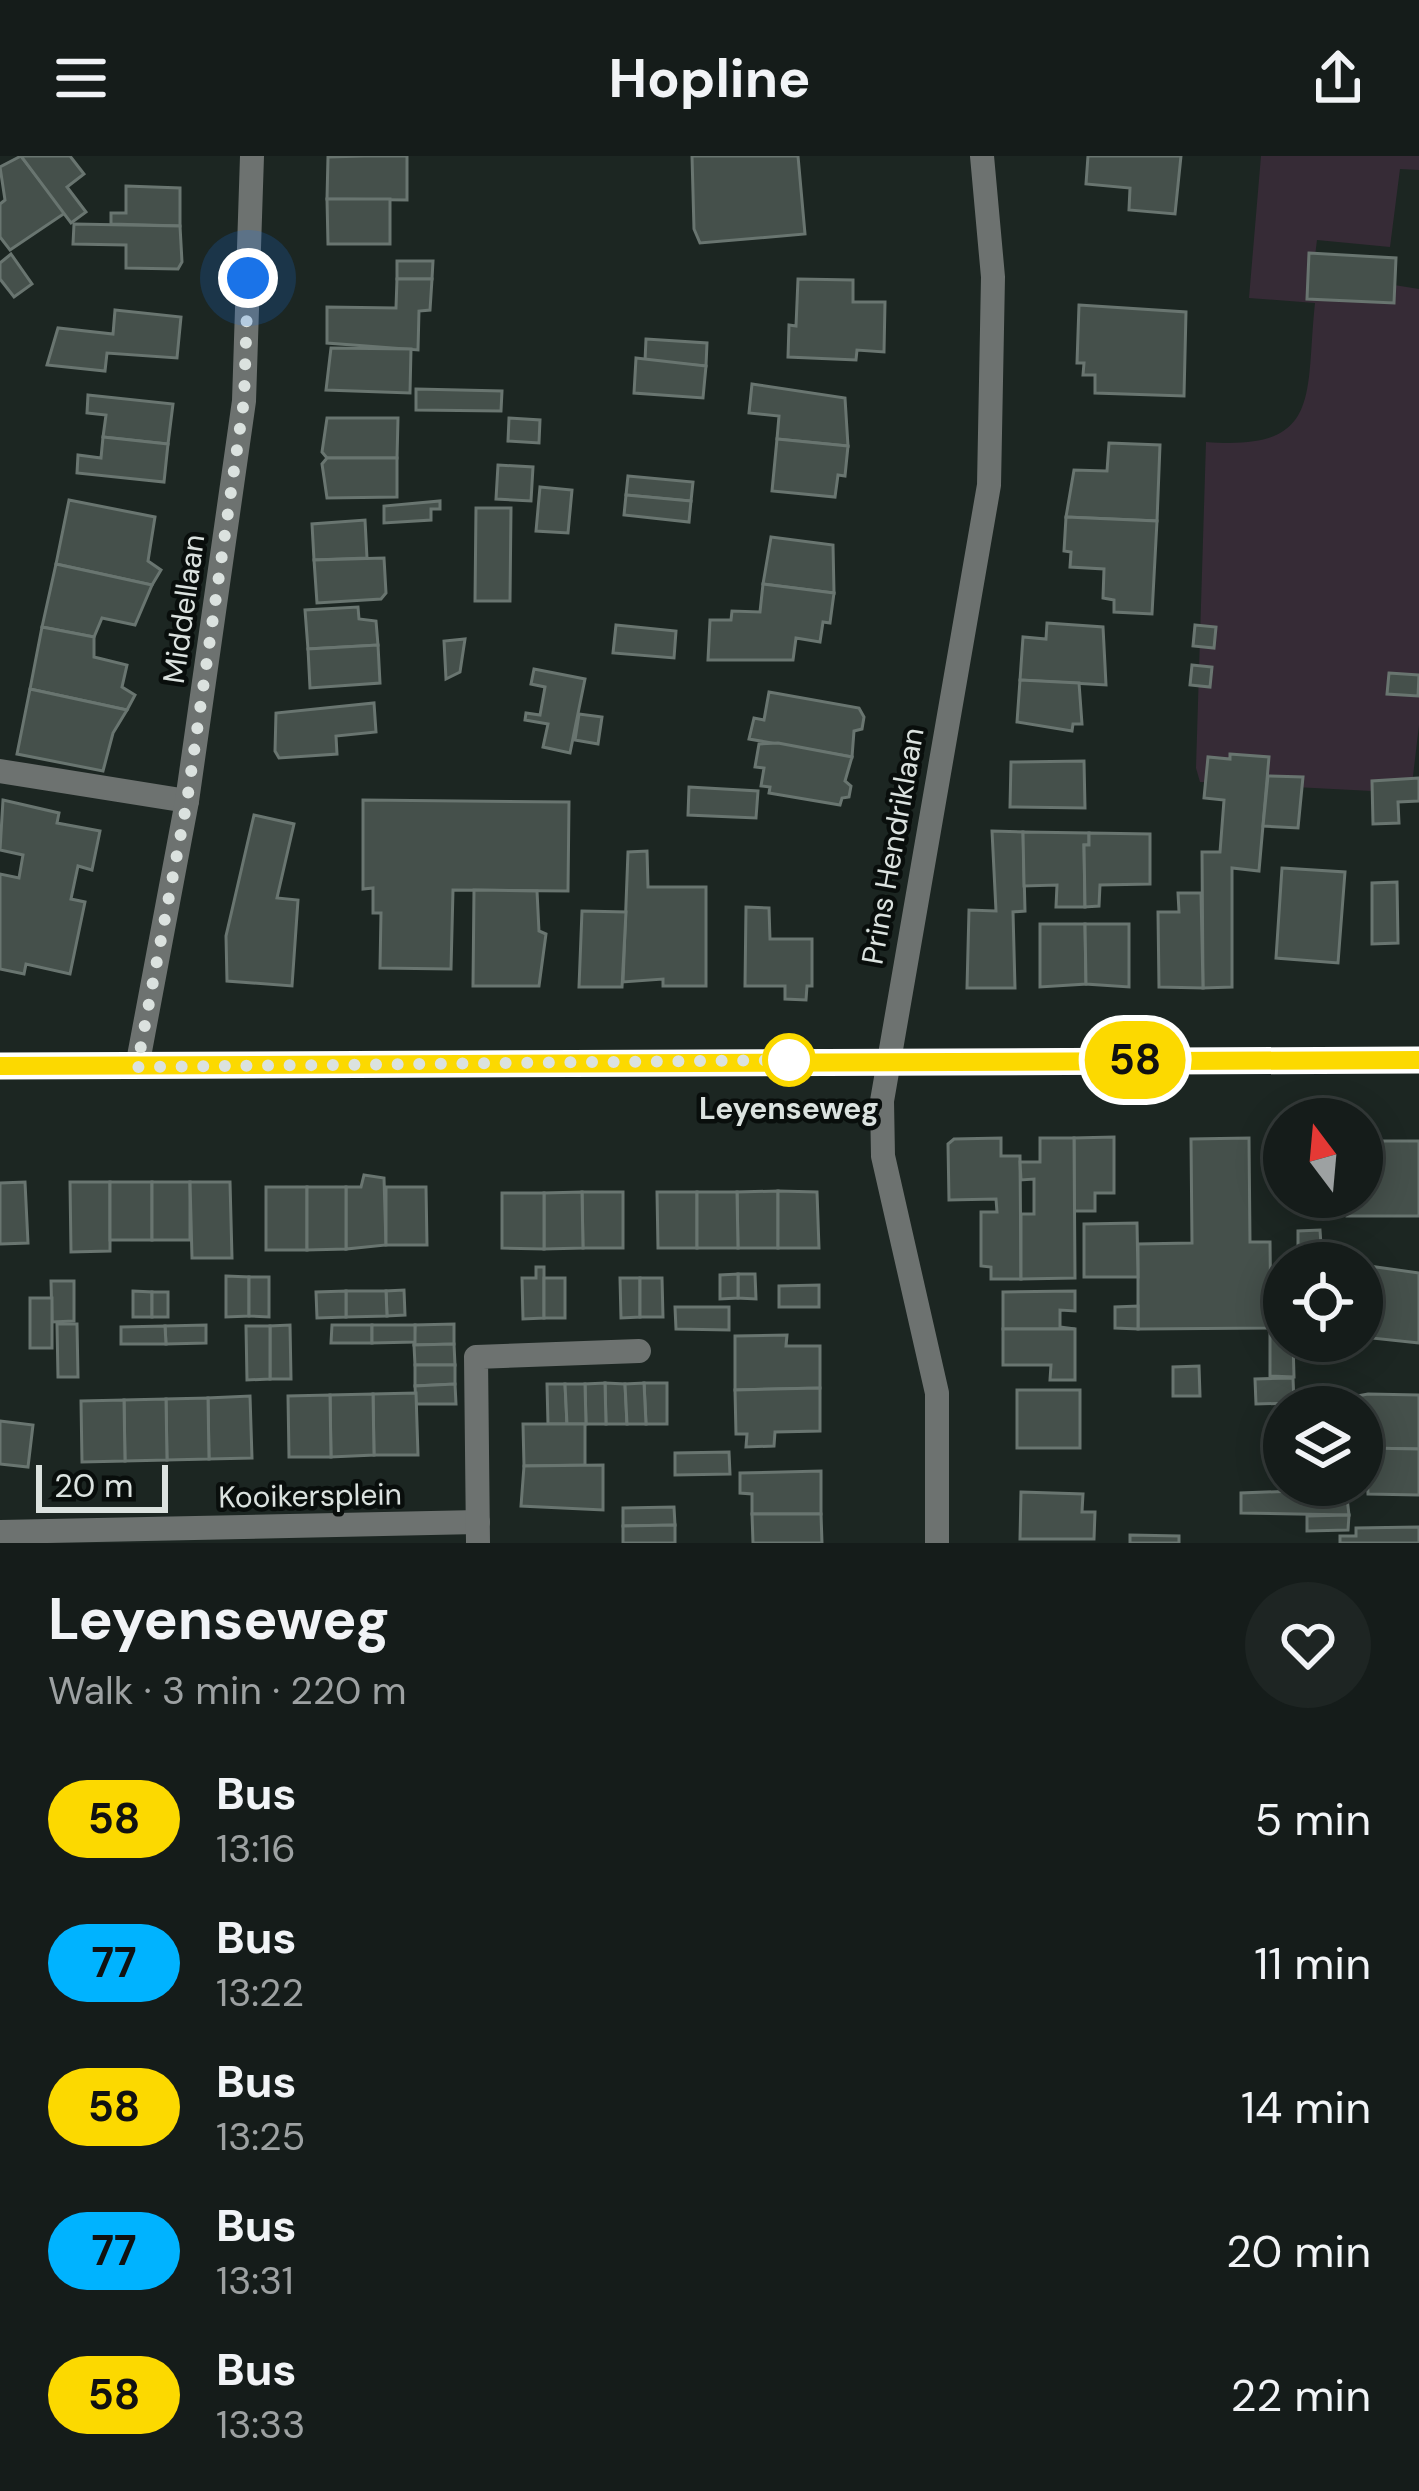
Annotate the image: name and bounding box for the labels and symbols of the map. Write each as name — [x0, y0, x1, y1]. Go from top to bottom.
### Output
your location — [218, 248, 278, 308]
street label: Middellaan — [154, 532, 213, 686]
street label: Prins Hendriklaan — [853, 725, 933, 967]
line badge: 58 — [1081, 1021, 1189, 1099]
marker: Leyenseweg — [764, 1035, 814, 1085]
place label: Leyenseweg — [699, 1089, 879, 1128]
north arrow — [1263, 1098, 1383, 1218]
scale bar — [36, 1459, 168, 1512]
street label: Kooikersplein — [218, 1474, 402, 1517]

